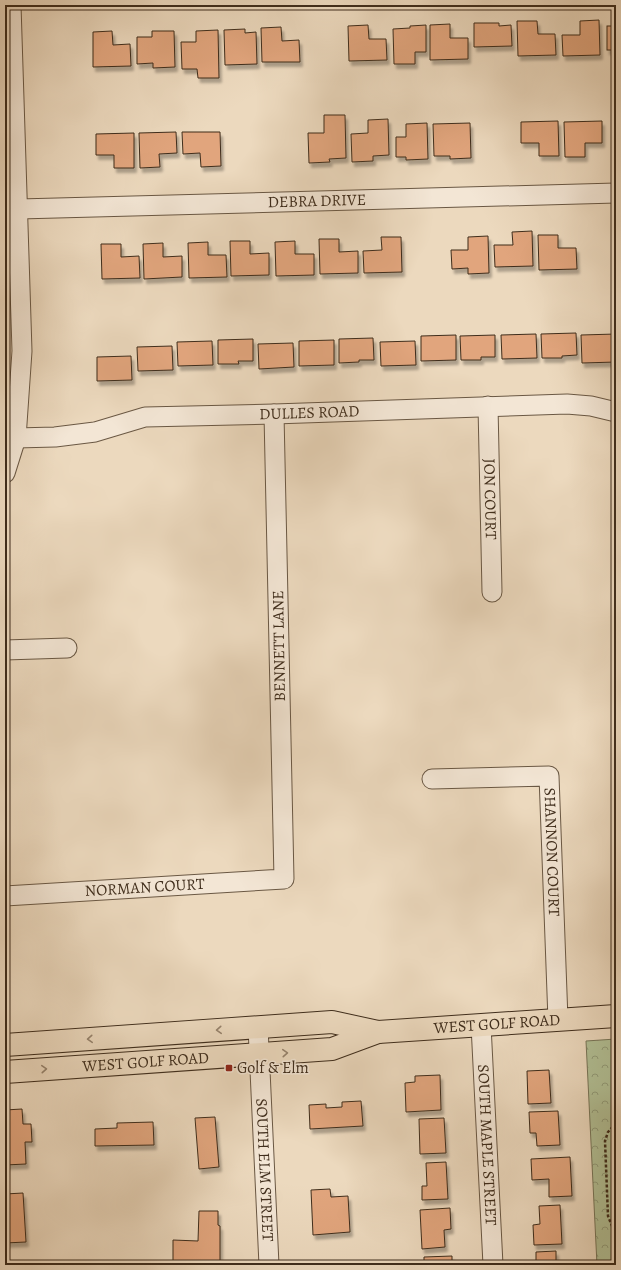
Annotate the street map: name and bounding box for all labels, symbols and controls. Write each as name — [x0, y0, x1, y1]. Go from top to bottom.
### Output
street label: DEBRA DRIVE — [267, 189, 366, 213]
street label: DULLES ROAD — [259, 400, 360, 425]
street label: JON COURT — [478, 458, 502, 540]
street label: BENNETT LANE — [267, 590, 291, 702]
street label: SHANNON COURT — [538, 787, 565, 917]
street label: NORMAN COURT — [84, 873, 206, 902]
street label: WEST GOLF ROAD — [432, 1009, 561, 1039]
one-way arrow — [216, 1025, 222, 1034]
one-way arrow — [87, 1034, 93, 1043]
street label: WEST GOLF ROAD — [81, 1047, 210, 1078]
one-way arrow — [282, 1048, 288, 1057]
place label: Golf & Elm — [237, 1057, 309, 1079]
marker: Golf & Elm — [224, 1063, 234, 1073]
street label: SOUTH MAPLE STREET — [472, 1064, 502, 1226]
one-way arrow — [41, 1065, 47, 1074]
street label: SOUTH ELM STREET — [250, 1098, 279, 1242]

